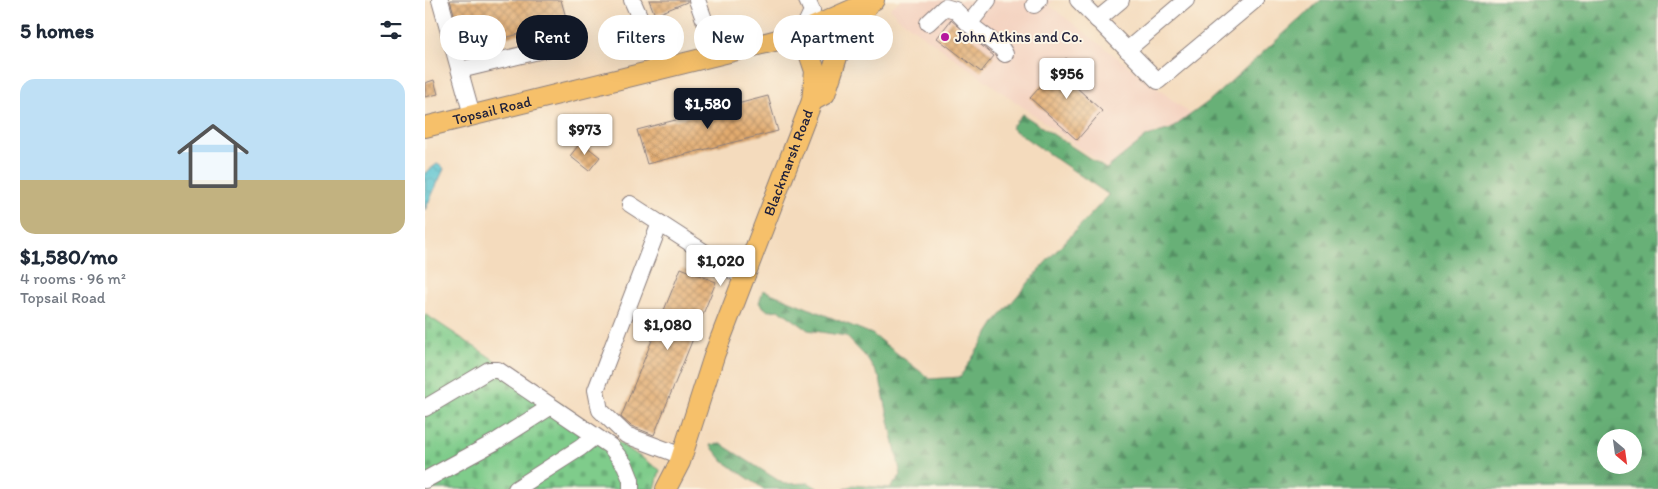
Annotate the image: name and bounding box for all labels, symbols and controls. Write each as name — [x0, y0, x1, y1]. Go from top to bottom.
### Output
chip: Buy — [440, 15, 506, 60]
chip: Rent — [516, 15, 588, 60]
chip: Filters — [598, 15, 684, 60]
chip: New — [694, 15, 763, 60]
chip: Apartment — [773, 15, 893, 60]
icon: filters — [377, 16, 405, 44]
text: 5 homes — [20, 18, 94, 43]
place label: John Atkins and Co. — [955, 28, 1082, 46]
marker: John Atkins and Co. — [939, 31, 951, 43]
pin: $956 — [1037, 58, 1097, 100]
text: $956 — [1050, 64, 1084, 83]
pin: $1,580 — [667, 88, 749, 130]
street label: Topsail Road — [451, 92, 534, 129]
text: $1,580 — [685, 94, 731, 113]
street label: Blackmarsh Road — [760, 107, 817, 218]
icon: home — [168, 111, 258, 201]
pin: $973 — [555, 114, 615, 156]
text: $973 — [568, 120, 602, 139]
text: $1,580/mo — [20, 244, 118, 269]
pin: $1,020 — [680, 244, 762, 287]
text: $1,020 — [697, 251, 745, 270]
text: 4 rooms · 96 m² — [20, 269, 126, 288]
text: Topsail Road — [20, 288, 106, 307]
pin: $1,080 — [627, 308, 709, 351]
text: $1,080 — [644, 315, 692, 334]
north arrow — [1597, 429, 1643, 474]
map controls — [1597, 429, 1642, 474]

